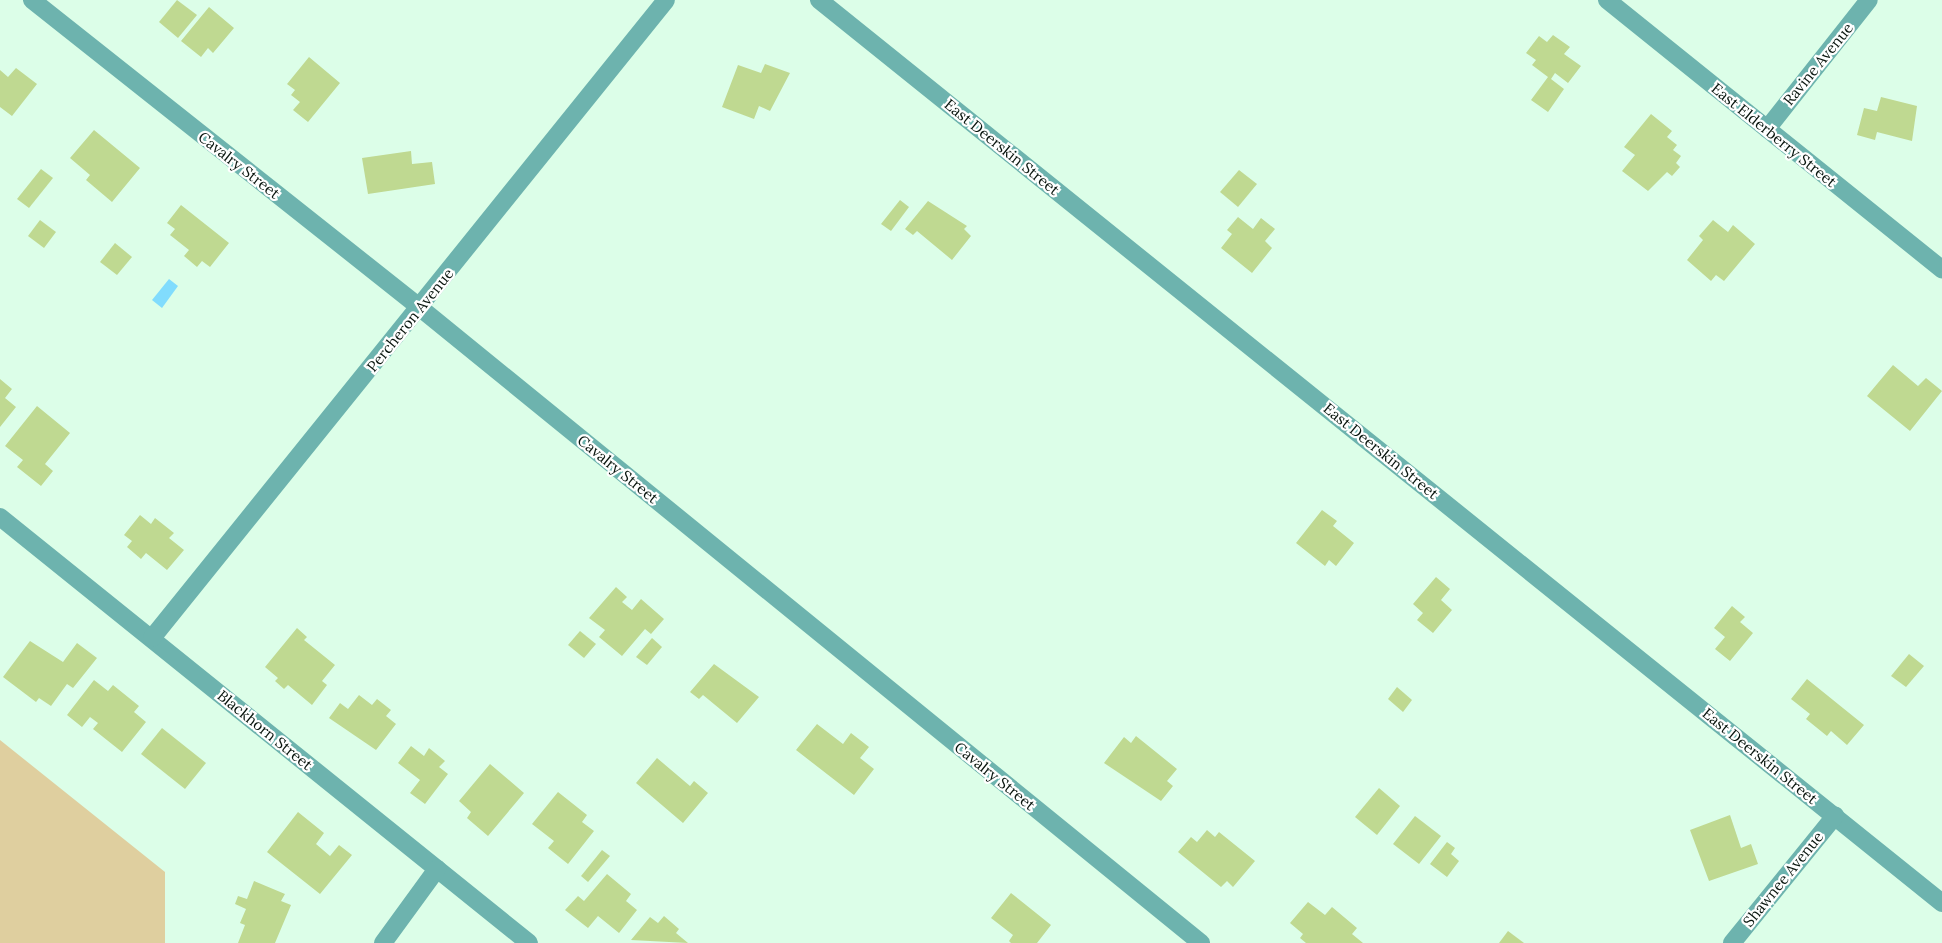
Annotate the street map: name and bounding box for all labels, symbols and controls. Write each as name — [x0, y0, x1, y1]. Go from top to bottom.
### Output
street label: Ravine Avenue — [1779, 19, 1857, 109]
street label: East Elderberry Street — [1708, 79, 1840, 191]
street label: East Deerskin Street — [941, 95, 1063, 199]
street label: Cavalry Street — [195, 128, 283, 202]
street label: Percheron Avenue — [363, 265, 457, 375]
street label: East Deerskin Street — [1320, 399, 1442, 503]
street label: Cavalry Street — [574, 431, 662, 507]
street label: Blackhorn Street — [214, 686, 316, 774]
street label: East Deerskin Street — [1699, 704, 1821, 808]
street label: Cavalry Street — [951, 738, 1039, 814]
street label: Shawnee Avenue — [1739, 828, 1827, 930]

